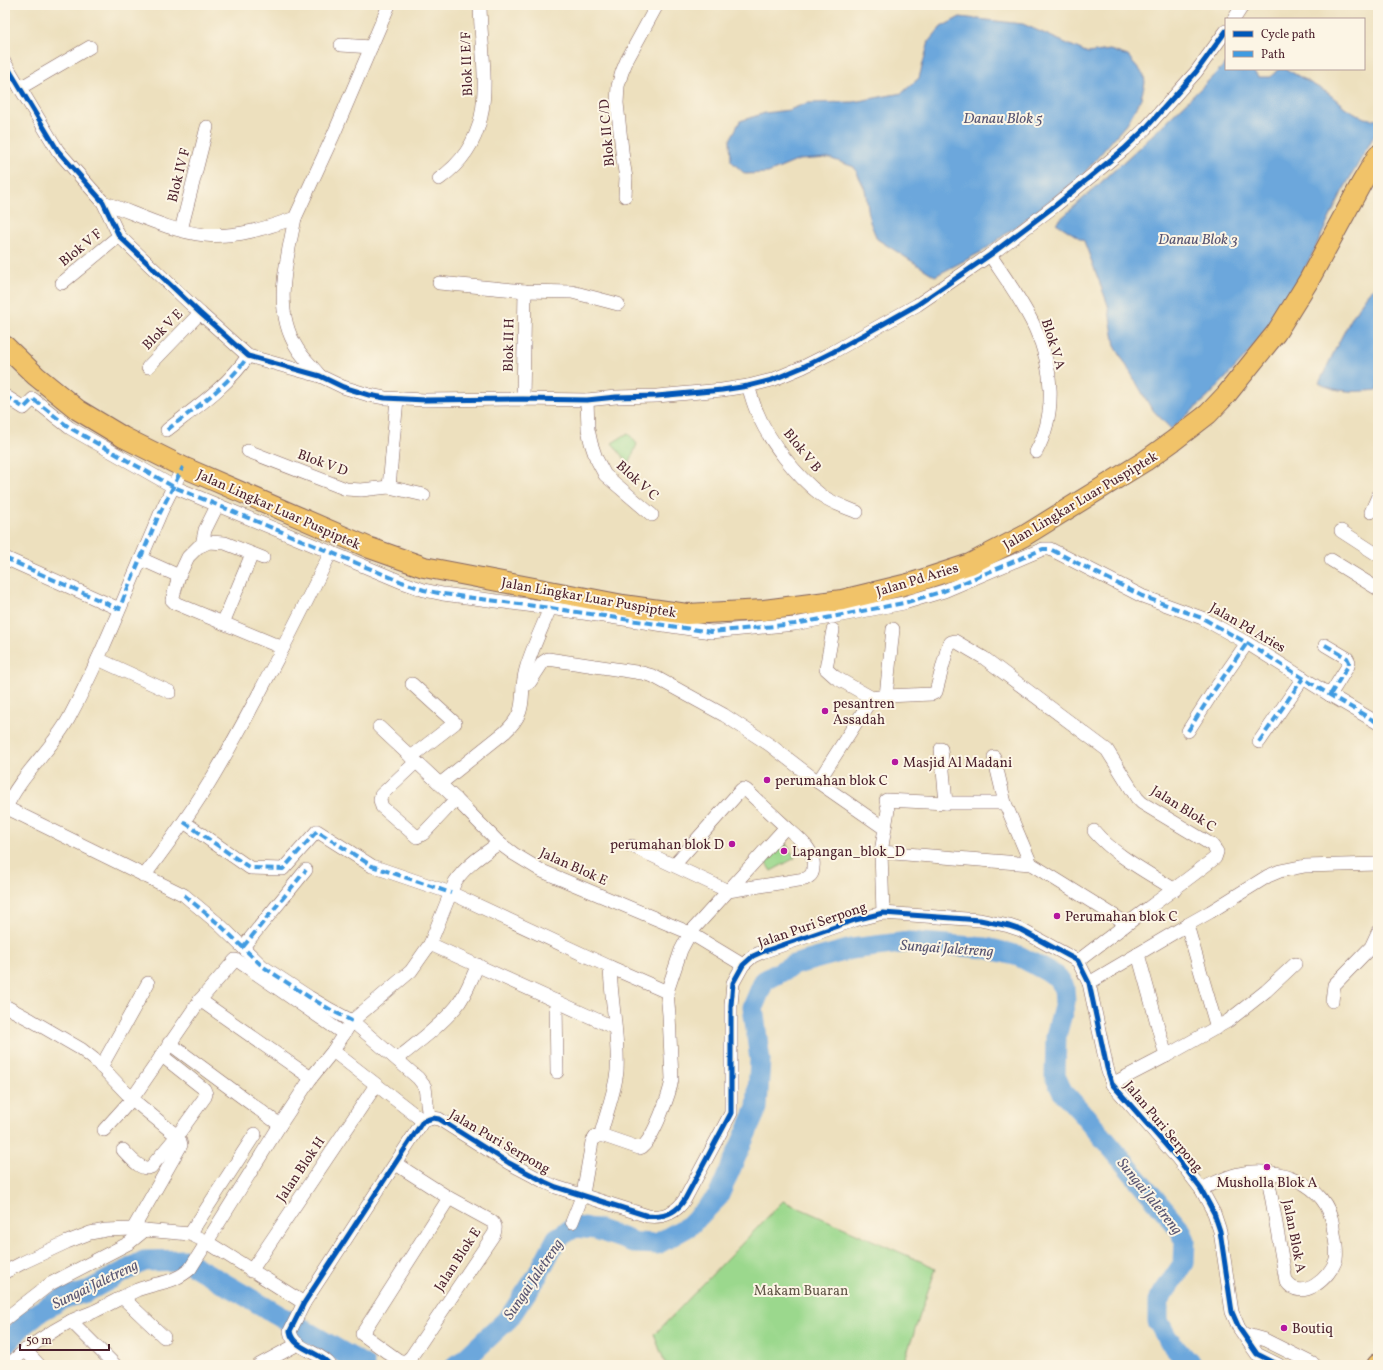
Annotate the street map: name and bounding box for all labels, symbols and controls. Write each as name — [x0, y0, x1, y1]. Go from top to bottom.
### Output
legend — [1225, 18, 1365, 70]
text: Cycle path — [1261, 27, 1316, 43]
street label: Blok II E/F — [457, 31, 478, 97]
text: Path — [1261, 47, 1285, 63]
street label: Blok II C/D — [595, 98, 620, 167]
water label: Danau Blok 5 — [963, 109, 1043, 130]
street label: Blok IV F — [164, 146, 195, 205]
street label: Blok V F — [56, 225, 106, 271]
water label: Danau Blok 3 — [1158, 230, 1238, 251]
street label: Blok V E — [138, 305, 188, 355]
street label: Blok V A — [1036, 317, 1069, 372]
street label: Blok II H — [500, 318, 519, 372]
street label: Blok V B — [778, 425, 825, 477]
street label: Blok V D — [295, 446, 350, 481]
street label: Jalan Lingkar Luar Puspiptek — [1000, 447, 1162, 555]
street label: Blok V C — [612, 457, 662, 505]
street label: Jalan Lingkar Luar Puspiptek — [193, 466, 364, 555]
street label: Jalan Pd Aries — [874, 559, 961, 602]
street label: Jalan Lingkar Luar Puspiptek — [500, 574, 678, 623]
street label: Jalan Pd Aries — [1206, 599, 1289, 658]
place label: pesantren Assadah — [833, 695, 895, 730]
marker: pesantren Assadah — [820, 706, 830, 716]
place label: Masjid Al Madani — [903, 754, 1012, 773]
marker: Masjid Al Madani — [890, 757, 900, 767]
place label: perumahan blok C — [775, 772, 888, 791]
marker: perumahan blok C — [762, 775, 772, 785]
street label: Jalan Blok C — [1147, 782, 1219, 837]
place label: perumahan blok D — [610, 836, 724, 855]
marker: perumahan blok D — [727, 839, 737, 849]
place label: Lapangan_blok_D — [792, 843, 905, 862]
street label: Jalan Blok E — [536, 844, 611, 891]
marker: Lapangan_blok_D — [779, 846, 789, 856]
street label: Jalan Puri Serpong — [755, 898, 869, 953]
place label: Perumahan blok C — [1065, 908, 1178, 927]
marker: Perumahan blok C — [1052, 911, 1062, 921]
water label: Sungai Jaletreng — [900, 936, 994, 963]
street label: Jalan Puri Serpong — [1119, 1077, 1207, 1177]
street label: Jalan Puri Serpong — [445, 1106, 553, 1179]
street label: Jalan Blok H — [272, 1133, 330, 1206]
water label: Sungai Jaletreng — [1111, 1154, 1187, 1240]
marker: Musholla Blok A — [1262, 1162, 1272, 1172]
place label: Musholla Blok A — [1217, 1174, 1318, 1193]
street label: Jalan Blok A — [1277, 1198, 1310, 1275]
street label: Jalan Blok E — [430, 1224, 486, 1296]
water label: Sungai Jaletreng — [499, 1235, 569, 1324]
water label: Sungai Jaletreng — [49, 1255, 142, 1315]
park label: Makam Buaran — [754, 1282, 848, 1301]
place label: Boutiq — [1292, 1320, 1333, 1339]
marker: Boutiq — [1279, 1323, 1289, 1333]
scale bar — [20, 1326, 109, 1352]
text: 50 m — [26, 1333, 52, 1349]

